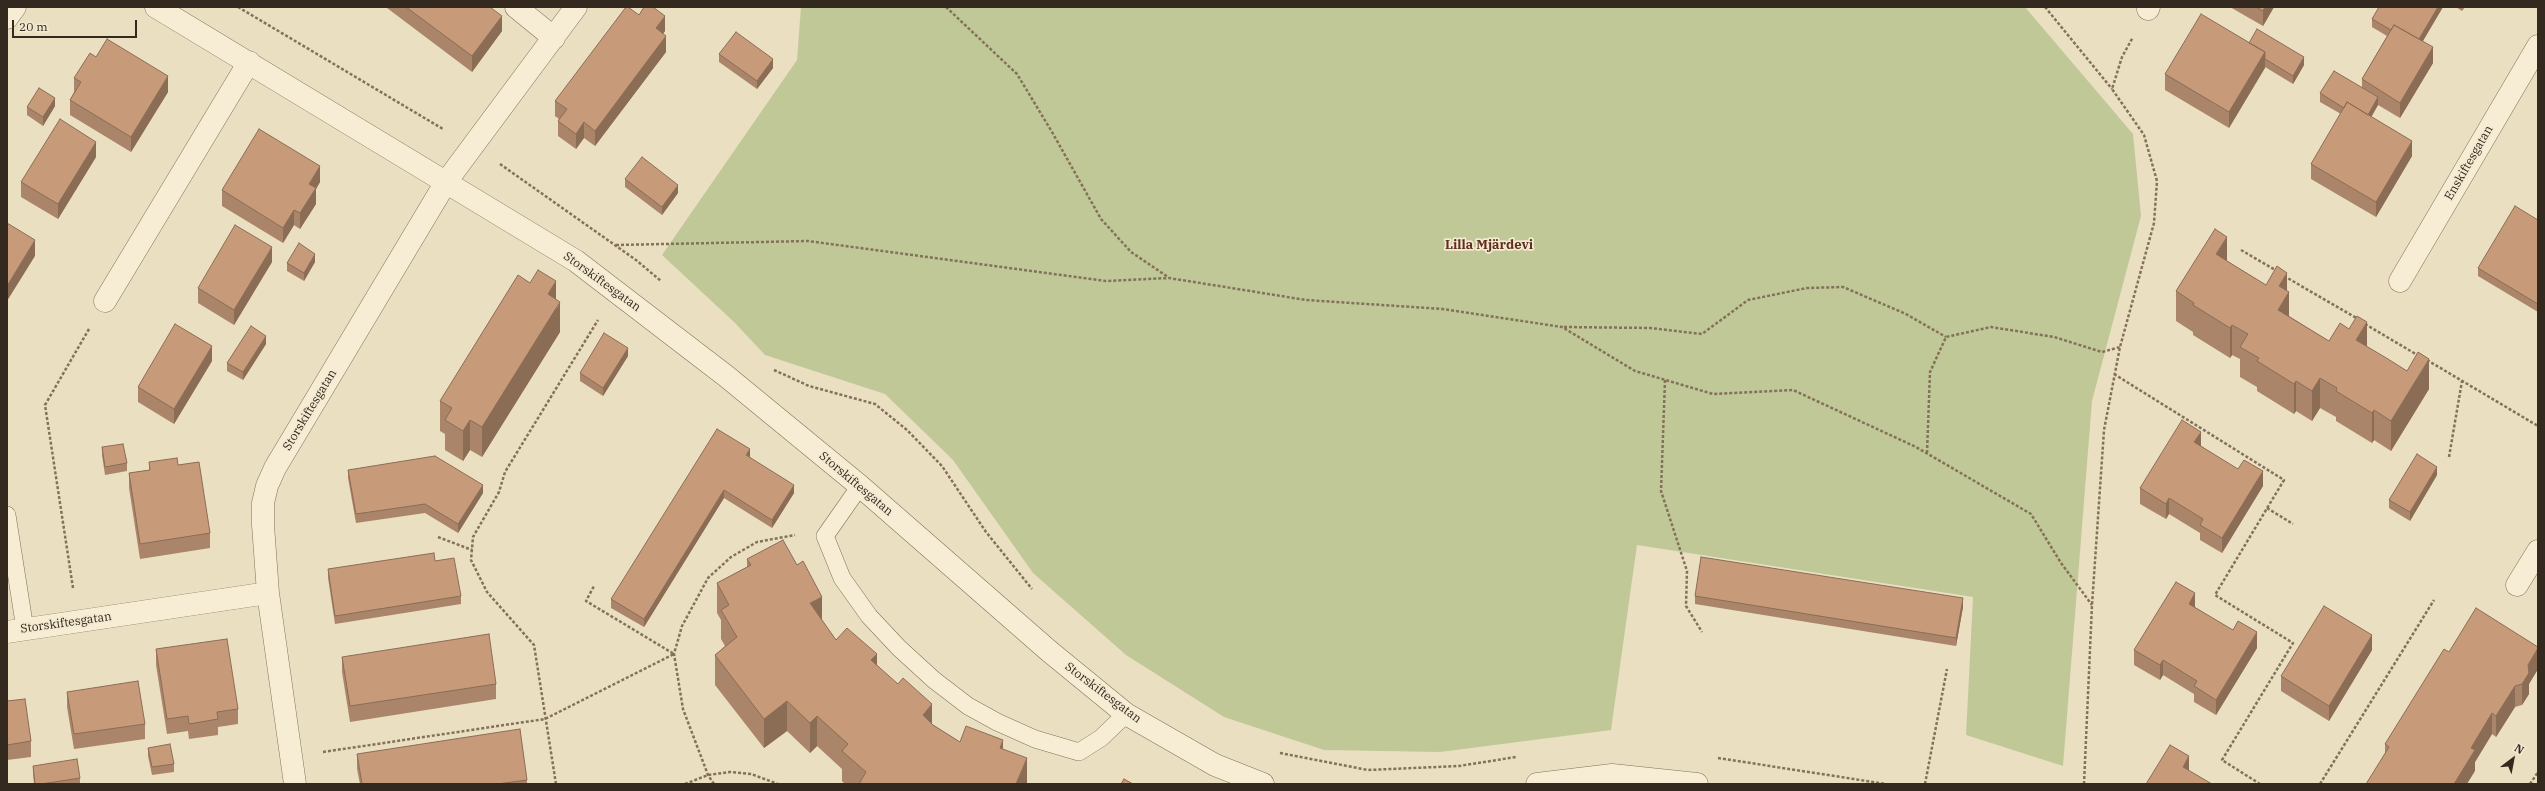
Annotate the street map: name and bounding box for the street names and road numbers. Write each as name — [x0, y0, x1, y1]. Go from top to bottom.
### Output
street label: Enskiftesgatan — [2442, 123, 2496, 203]
street label: Storskiftesgatan — [561, 249, 643, 315]
street label: Storskiftesgatan — [280, 367, 340, 453]
street label: Storskiftesgatan — [816, 449, 896, 519]
street label: Storskiftesgatan — [19, 609, 113, 637]
street label: Storskiftesgatan — [1062, 660, 1144, 726]

